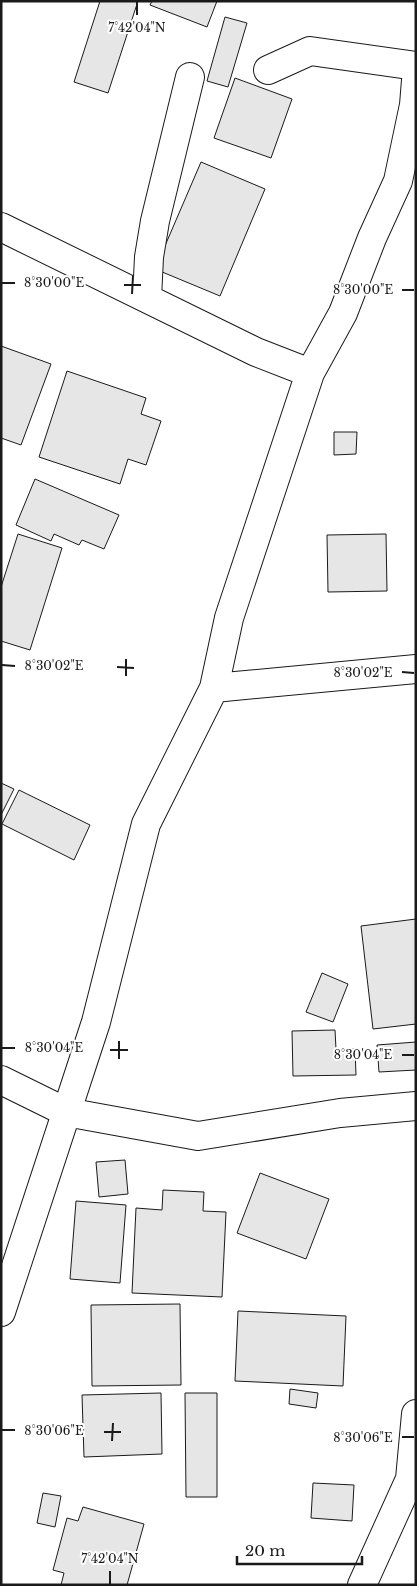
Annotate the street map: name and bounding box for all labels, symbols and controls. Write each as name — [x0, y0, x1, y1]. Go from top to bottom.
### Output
text: 7°42'04"N — [108, 20, 166, 35]
text: 8°30'00"E — [24, 275, 84, 290]
text: 8°30'00"E — [333, 282, 393, 297]
text: 8°30'02"E — [24, 658, 84, 673]
text: 8°30'02"E — [333, 665, 393, 680]
text: 8°30'04"E — [25, 1040, 84, 1055]
text: 8°30'04"E — [334, 1047, 393, 1062]
text: 8°30'06"E — [24, 1423, 84, 1438]
text: 8°30'06"E — [333, 1430, 393, 1445]
scale bar — [237, 1534, 362, 1566]
text: 20 m — [245, 1541, 285, 1560]
text: 7°42'04"N — [81, 1551, 139, 1566]

